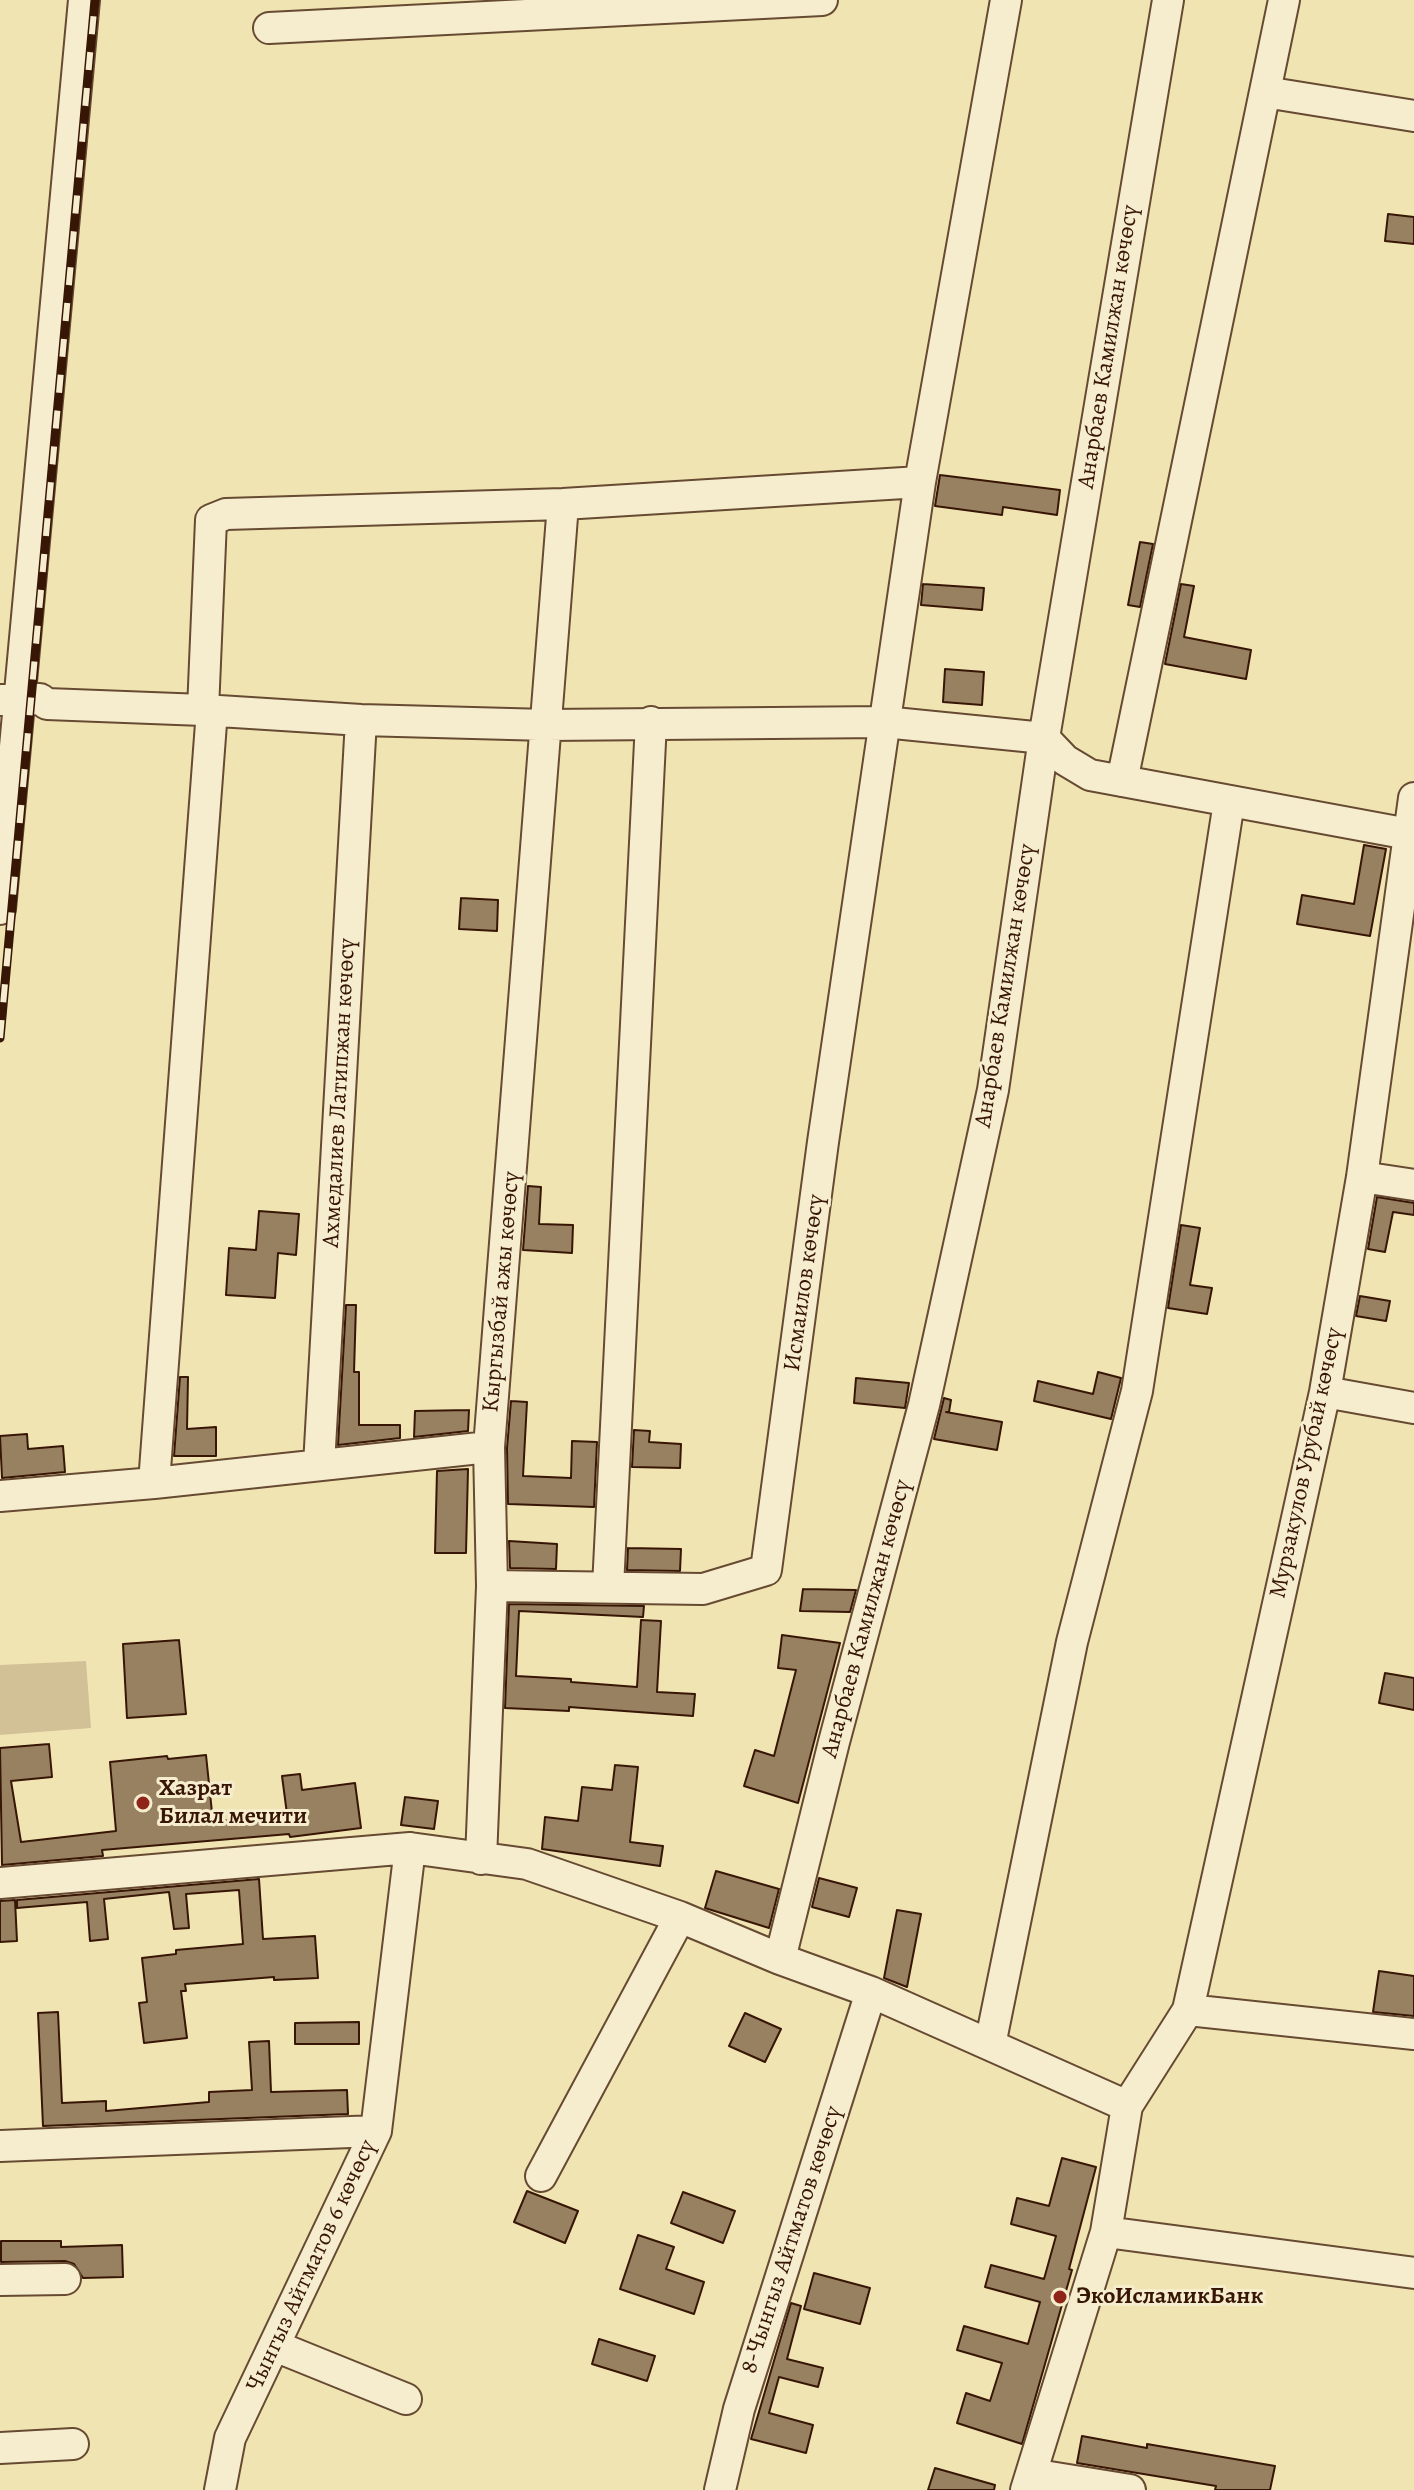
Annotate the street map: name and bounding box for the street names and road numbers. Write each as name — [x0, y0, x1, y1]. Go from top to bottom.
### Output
street label: Анарбаев Камилжан көчөсү — [1072, 203, 1146, 491]
street label: Анарбаев Камилжан көчөсү — [969, 842, 1043, 1130]
street label: Ахмедалиев Латипжан көчөсү — [318, 938, 362, 1248]
street label: Кыргызбай ажы көчөсү — [477, 1170, 527, 1414]
street label: Исмаилов көчөсү — [778, 1193, 832, 1373]
street label: Мурзакулов Урубай көчөсү — [1264, 1325, 1350, 1601]
street label: Анарбаев Камилжан көчөсү — [816, 1477, 918, 1761]
street label: 8-Чынгыз Айтматов көчөсү — [735, 2103, 849, 2377]
street label: Чынгыз Айтматов 6 көчөсү — [241, 2135, 383, 2397]

